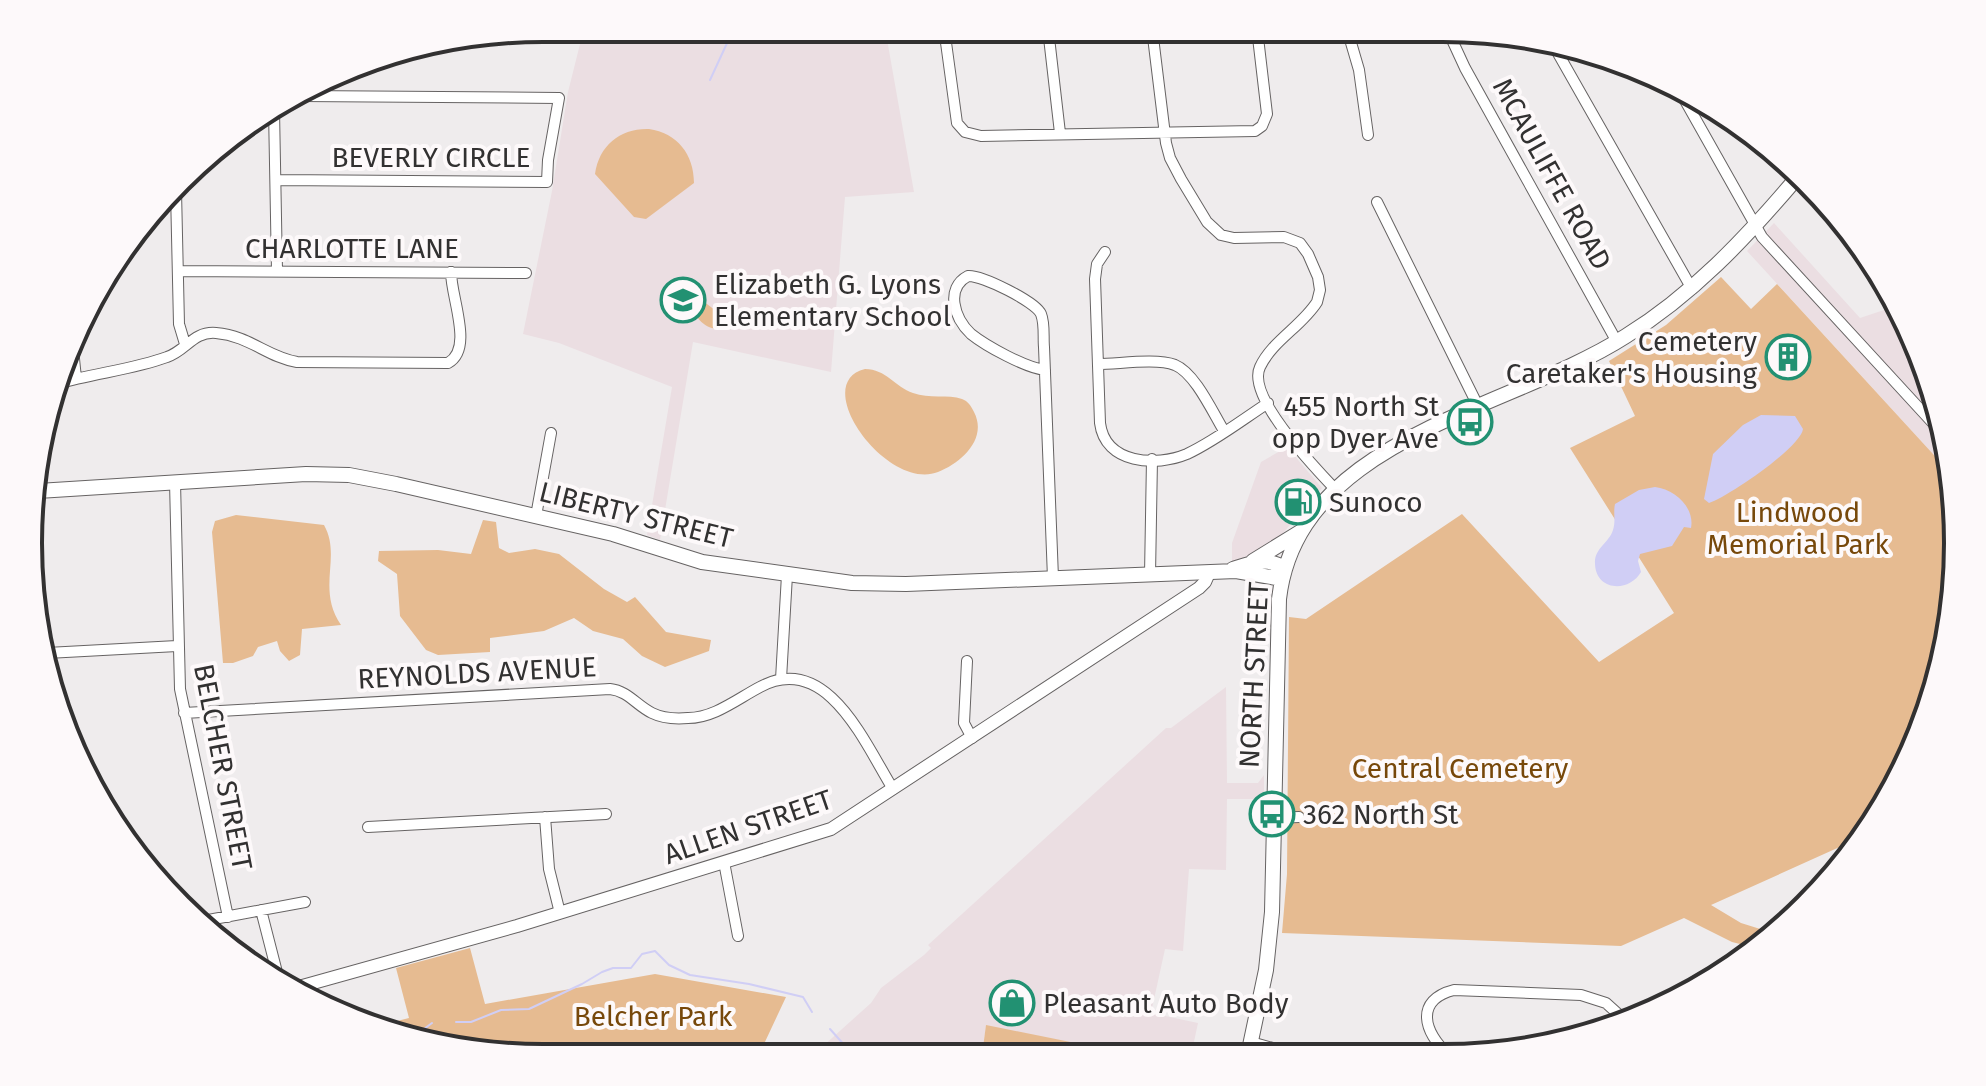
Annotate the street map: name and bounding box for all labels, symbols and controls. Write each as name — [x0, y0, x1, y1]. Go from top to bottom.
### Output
street label: MCAULIFFE ROAD — [1486, 73, 1618, 275]
street label: BEVERLY CIRCLE — [332, 141, 530, 174]
street label: CHARLOTTE LANE — [245, 232, 459, 265]
place label: Elizabeth G. Lyons Elementary School — [714, 268, 951, 333]
school or university icon: Elizabeth G. Lyons Elementary School — [659, 276, 707, 324]
place label: Cemetery Caretaker's Housing — [1506, 325, 1757, 390]
building icon: Cemetery Caretaker's Housing — [1764, 333, 1812, 381]
place label: 455 North St opp Dyer Ave — [1272, 390, 1440, 455]
bus stop icon: 455 North St opp Dyer Ave — [1446, 398, 1494, 446]
street label: LIBERTY STREET — [536, 475, 737, 555]
fuel station icon: Sunoco — [1274, 478, 1322, 526]
place label: Sunoco — [1329, 486, 1423, 519]
park label: Lindwood Memorial Park — [1707, 496, 1890, 561]
street label: NORTH STREET — [1233, 581, 1275, 769]
street label: REYNOLDS AVENUE — [357, 650, 597, 696]
street label: BELCHER STREET — [187, 661, 259, 873]
park label: Central Cemetery — [1352, 752, 1568, 785]
street label: ALLEN STREET — [659, 783, 837, 871]
bus stop icon: 362 North St — [1248, 790, 1296, 838]
place label: 362 North St — [1303, 798, 1459, 831]
shop icon: Pleasant Auto Body — [988, 979, 1036, 1027]
place label: Pleasant Auto Body — [1043, 987, 1289, 1020]
park label: Belcher Park — [574, 1000, 733, 1033]

